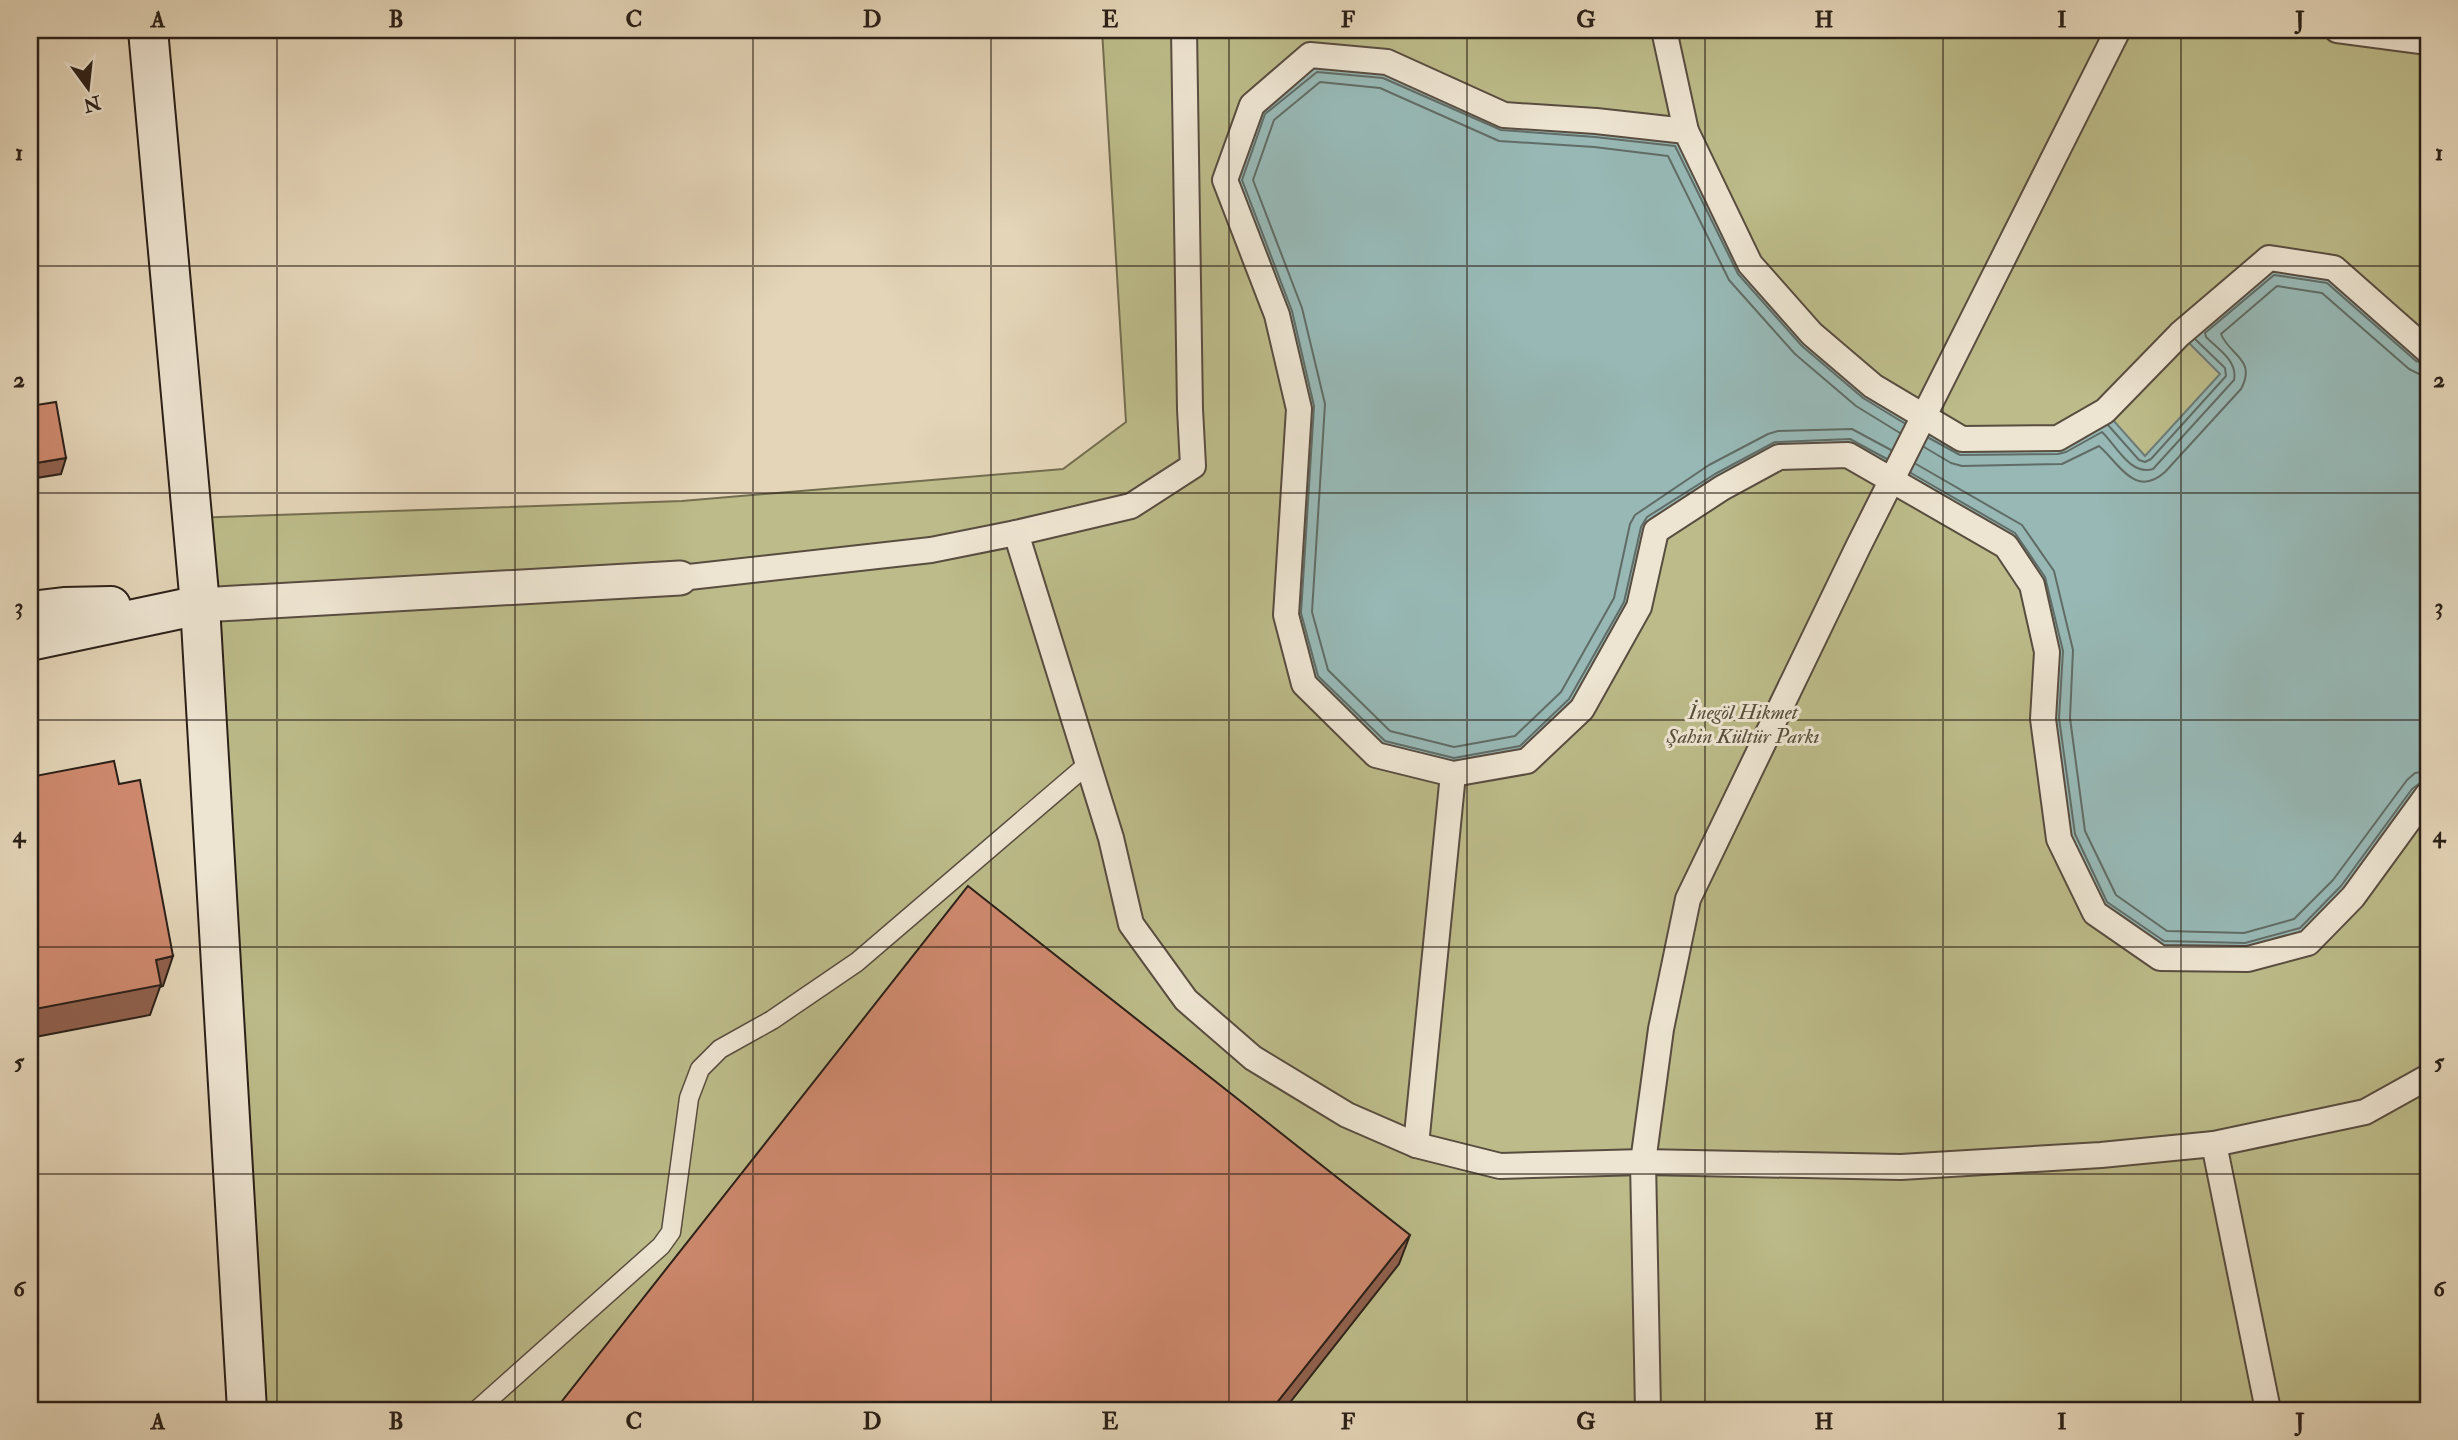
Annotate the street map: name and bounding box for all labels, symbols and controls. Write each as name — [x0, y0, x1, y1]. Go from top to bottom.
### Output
text: A — [150, 5, 166, 34]
text: B — [388, 5, 404, 34]
text: C — [626, 5, 642, 34]
text: D — [863, 5, 881, 34]
text: E — [1102, 5, 1119, 34]
text: F — [1341, 5, 1356, 34]
text: G — [1576, 5, 1596, 34]
text: H — [1815, 5, 1834, 34]
text: I — [2057, 5, 2067, 34]
text: J — [2294, 5, 2305, 35]
north arrow — [52, 52, 122, 122]
text: N — [80, 89, 104, 118]
text: 1 — [15, 138, 23, 167]
text: 1 — [2435, 138, 2443, 167]
text: 2 — [13, 365, 25, 394]
text: 2 — [2433, 365, 2445, 394]
text: 3 — [15, 592, 23, 621]
text: 3 — [2435, 592, 2443, 621]
park label: İnegöl Hikmet Şahin Kültür Parkı — [1666, 699, 1819, 750]
text: 4 — [12, 820, 27, 849]
text: 4 — [2432, 820, 2447, 849]
text: 5 — [14, 1047, 25, 1076]
text: 5 — [2434, 1047, 2445, 1076]
text: 6 — [13, 1274, 27, 1303]
text: 6 — [2433, 1274, 2447, 1303]
text: A — [150, 1407, 166, 1436]
text: B — [388, 1407, 404, 1436]
text: C — [626, 1407, 642, 1436]
text: D — [863, 1407, 881, 1436]
text: E — [1102, 1407, 1119, 1436]
text: F — [1341, 1407, 1356, 1436]
text: G — [1576, 1407, 1596, 1436]
text: H — [1815, 1407, 1834, 1436]
text: I — [2057, 1407, 2067, 1436]
text: J — [2294, 1407, 2305, 1437]

